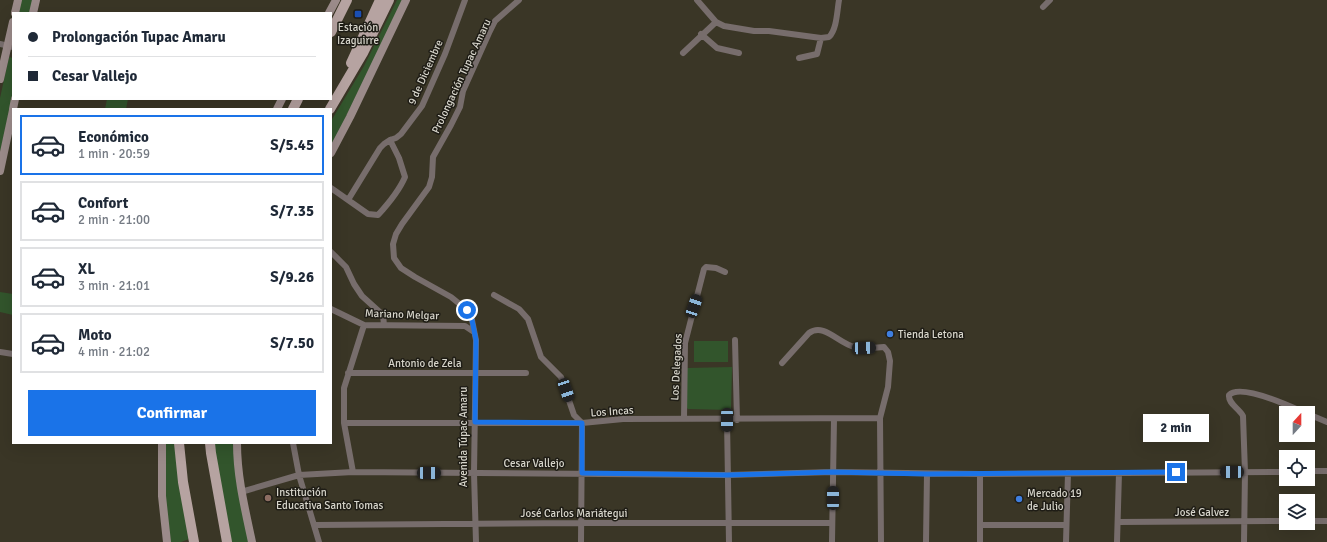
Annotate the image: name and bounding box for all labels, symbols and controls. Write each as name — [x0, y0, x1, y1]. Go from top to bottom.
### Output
marker: Estación Izaguirre — [353, 9, 363, 19]
street label: Prolongación Tupac Amaru — [429, 17, 494, 136]
place label: Estación Izaguirre — [337, 21, 379, 47]
text: Prolongación Tupac Amaru — [52, 28, 226, 46]
street label: 9 de Diciembre — [405, 38, 446, 107]
text: Cesar Vallejo — [52, 67, 137, 85]
icon: car — [30, 127, 66, 163]
text: Económico — [78, 128, 149, 146]
text: S/5.45 — [270, 136, 314, 154]
text: 1 min · 20:59 — [78, 146, 150, 162]
icon: car — [30, 193, 66, 229]
text: Confort — [78, 194, 128, 212]
text: S/7.35 — [270, 202, 314, 220]
text: 2 min · 21:00 — [78, 212, 150, 228]
icon: car — [30, 259, 66, 295]
text: XL — [78, 260, 95, 278]
text: S/9.26 — [270, 268, 314, 286]
text: 3 min · 21:01 — [78, 278, 150, 294]
car — [684, 293, 704, 319]
route start — [458, 301, 476, 319]
street label: Mariano Melgar — [365, 307, 439, 322]
icon: car — [30, 325, 66, 361]
text: Moto — [78, 326, 112, 344]
place label: Tienda Letona — [898, 328, 964, 341]
marker: Tienda Letona — [885, 329, 895, 339]
street label: Los Delegados — [668, 333, 685, 401]
text: S/7.50 — [270, 334, 314, 352]
car — [852, 342, 876, 354]
text: 4 min · 21:02 — [78, 344, 150, 360]
street label: Antonio de Zela — [388, 357, 462, 370]
car — [556, 377, 576, 403]
street label: Avenida Túpac Amaru — [457, 387, 470, 487]
button: Confirmar — [28, 390, 316, 436]
street label: Los Incas — [590, 403, 634, 419]
north arrow — [1279, 406, 1315, 442]
map controls — [1279, 406, 1315, 530]
car — [721, 408, 733, 432]
callout: 2 min — [1143, 414, 1209, 442]
text: 2 min — [1160, 420, 1192, 436]
button: locate — [1279, 450, 1315, 486]
street label: Cesar Vallejo — [504, 457, 565, 470]
route end — [1167, 463, 1185, 481]
car — [1220, 466, 1244, 478]
car — [417, 467, 441, 479]
place label: Institución Educativa Santo Tomas — [276, 486, 384, 512]
car — [827, 486, 839, 510]
place label: Mercado 19 de Julio — [1027, 487, 1082, 513]
marker: Institución Educativa Santo Tomas — [263, 493, 273, 503]
marker: Mercado 19 de Julio — [1014, 494, 1024, 504]
button: layers — [1279, 494, 1315, 530]
street label: José Galvez — [1175, 506, 1229, 519]
street label: José Carlos Mariátegui — [521, 507, 627, 520]

